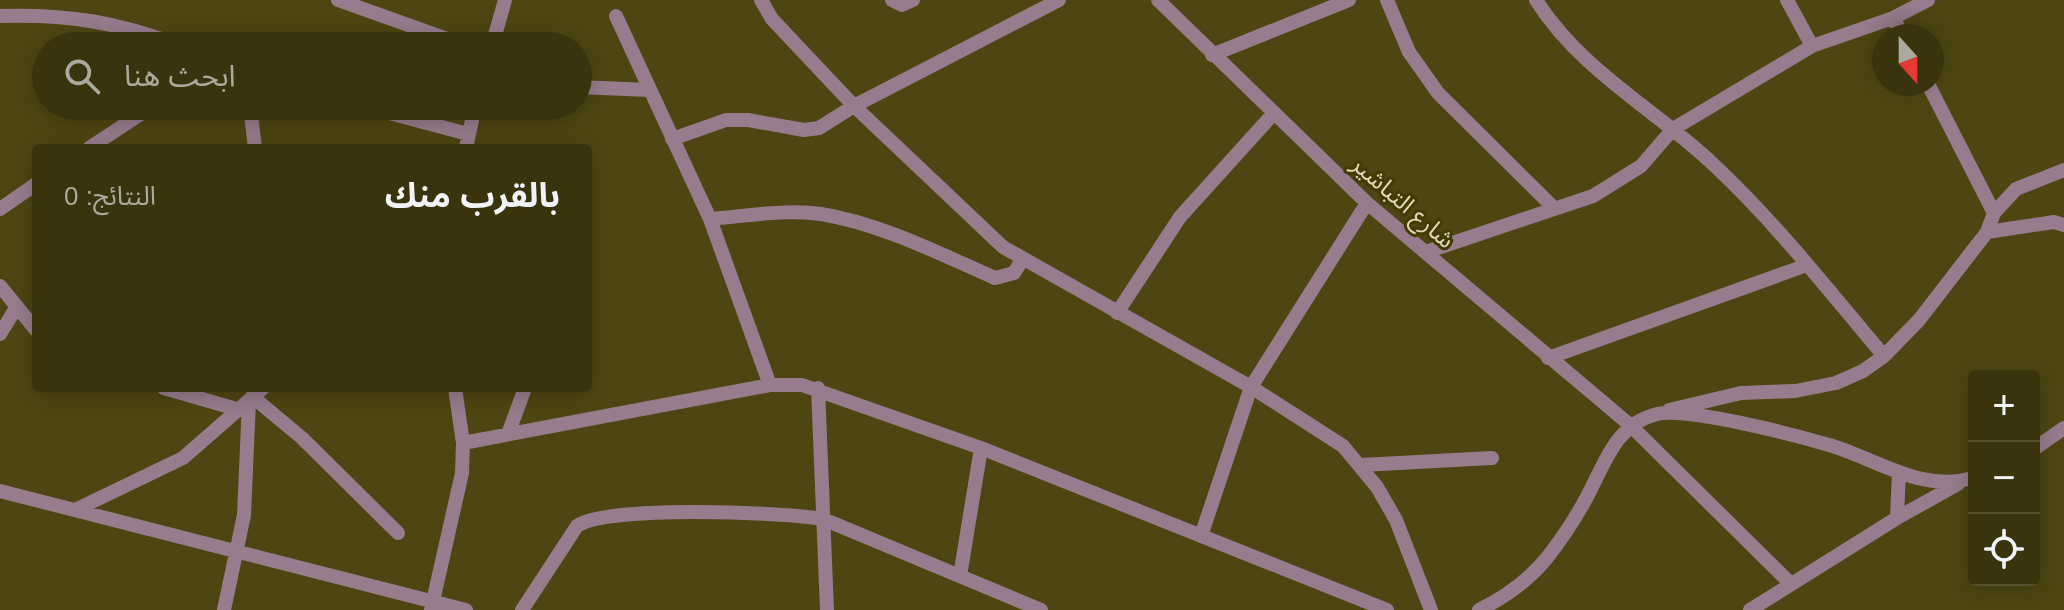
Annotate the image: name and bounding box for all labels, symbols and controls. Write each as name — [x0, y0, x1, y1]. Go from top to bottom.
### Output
north arrow — [1872, 24, 1944, 96]
search box — [32, 32, 592, 120]
icon: search — [60, 54, 104, 98]
text: ابحث هنا — [124, 59, 236, 92]
street label: شارع التباشير — [1343, 149, 1460, 256]
text: بالقرب منك — [385, 176, 560, 214]
text: النتائج: 0 — [64, 181, 156, 211]
map controls — [1968, 370, 2040, 586]
button: + — [1968, 370, 2040, 442]
button: − — [1968, 442, 2040, 514]
button: locate — [1968, 514, 2040, 586]

